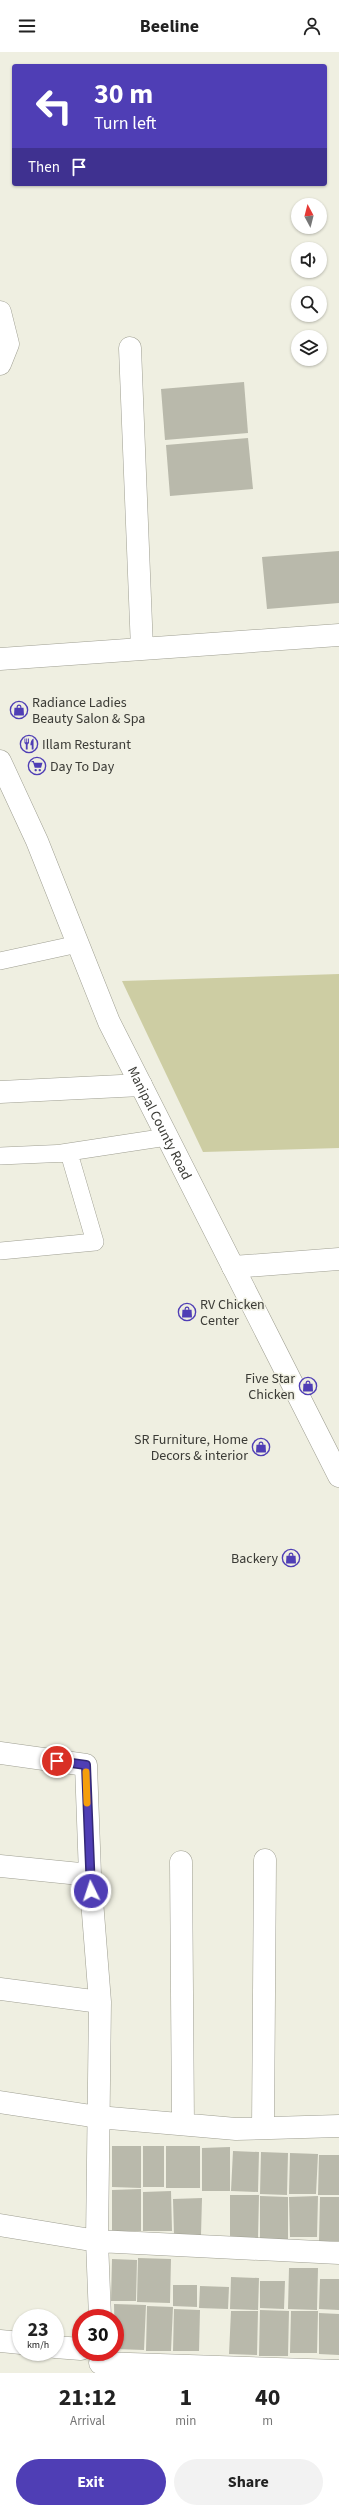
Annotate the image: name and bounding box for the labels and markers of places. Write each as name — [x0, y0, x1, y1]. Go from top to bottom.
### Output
place label: Radiance Ladies Beauty Salon & Spa — [32, 693, 145, 729]
shop icon: Radiance Ladies Beauty Salon & Spa — [9, 700, 29, 720]
restaurant icon: Illam Resturant — [19, 734, 39, 754]
place label: Illam Resturant — [42, 735, 131, 755]
supermarket icon: Day To Day — [27, 756, 47, 776]
place label: Day To Day — [50, 757, 115, 777]
place label: RV Chicken Center — [200, 1295, 265, 1331]
shop icon: RV Chicken Center — [177, 1302, 197, 1322]
place label: Five Star Chicken — [245, 1369, 295, 1405]
shop icon: Five Star Chicken — [298, 1376, 318, 1396]
place label: SR Furniture, Home Decors & interior — [134, 1430, 248, 1466]
shop icon: SR Furniture, Home Decors & interior — [251, 1437, 271, 1457]
shop icon: Backery — [281, 1548, 301, 1568]
place label: Backery — [231, 1549, 278, 1569]
pin — [40, 1744, 74, 1778]

